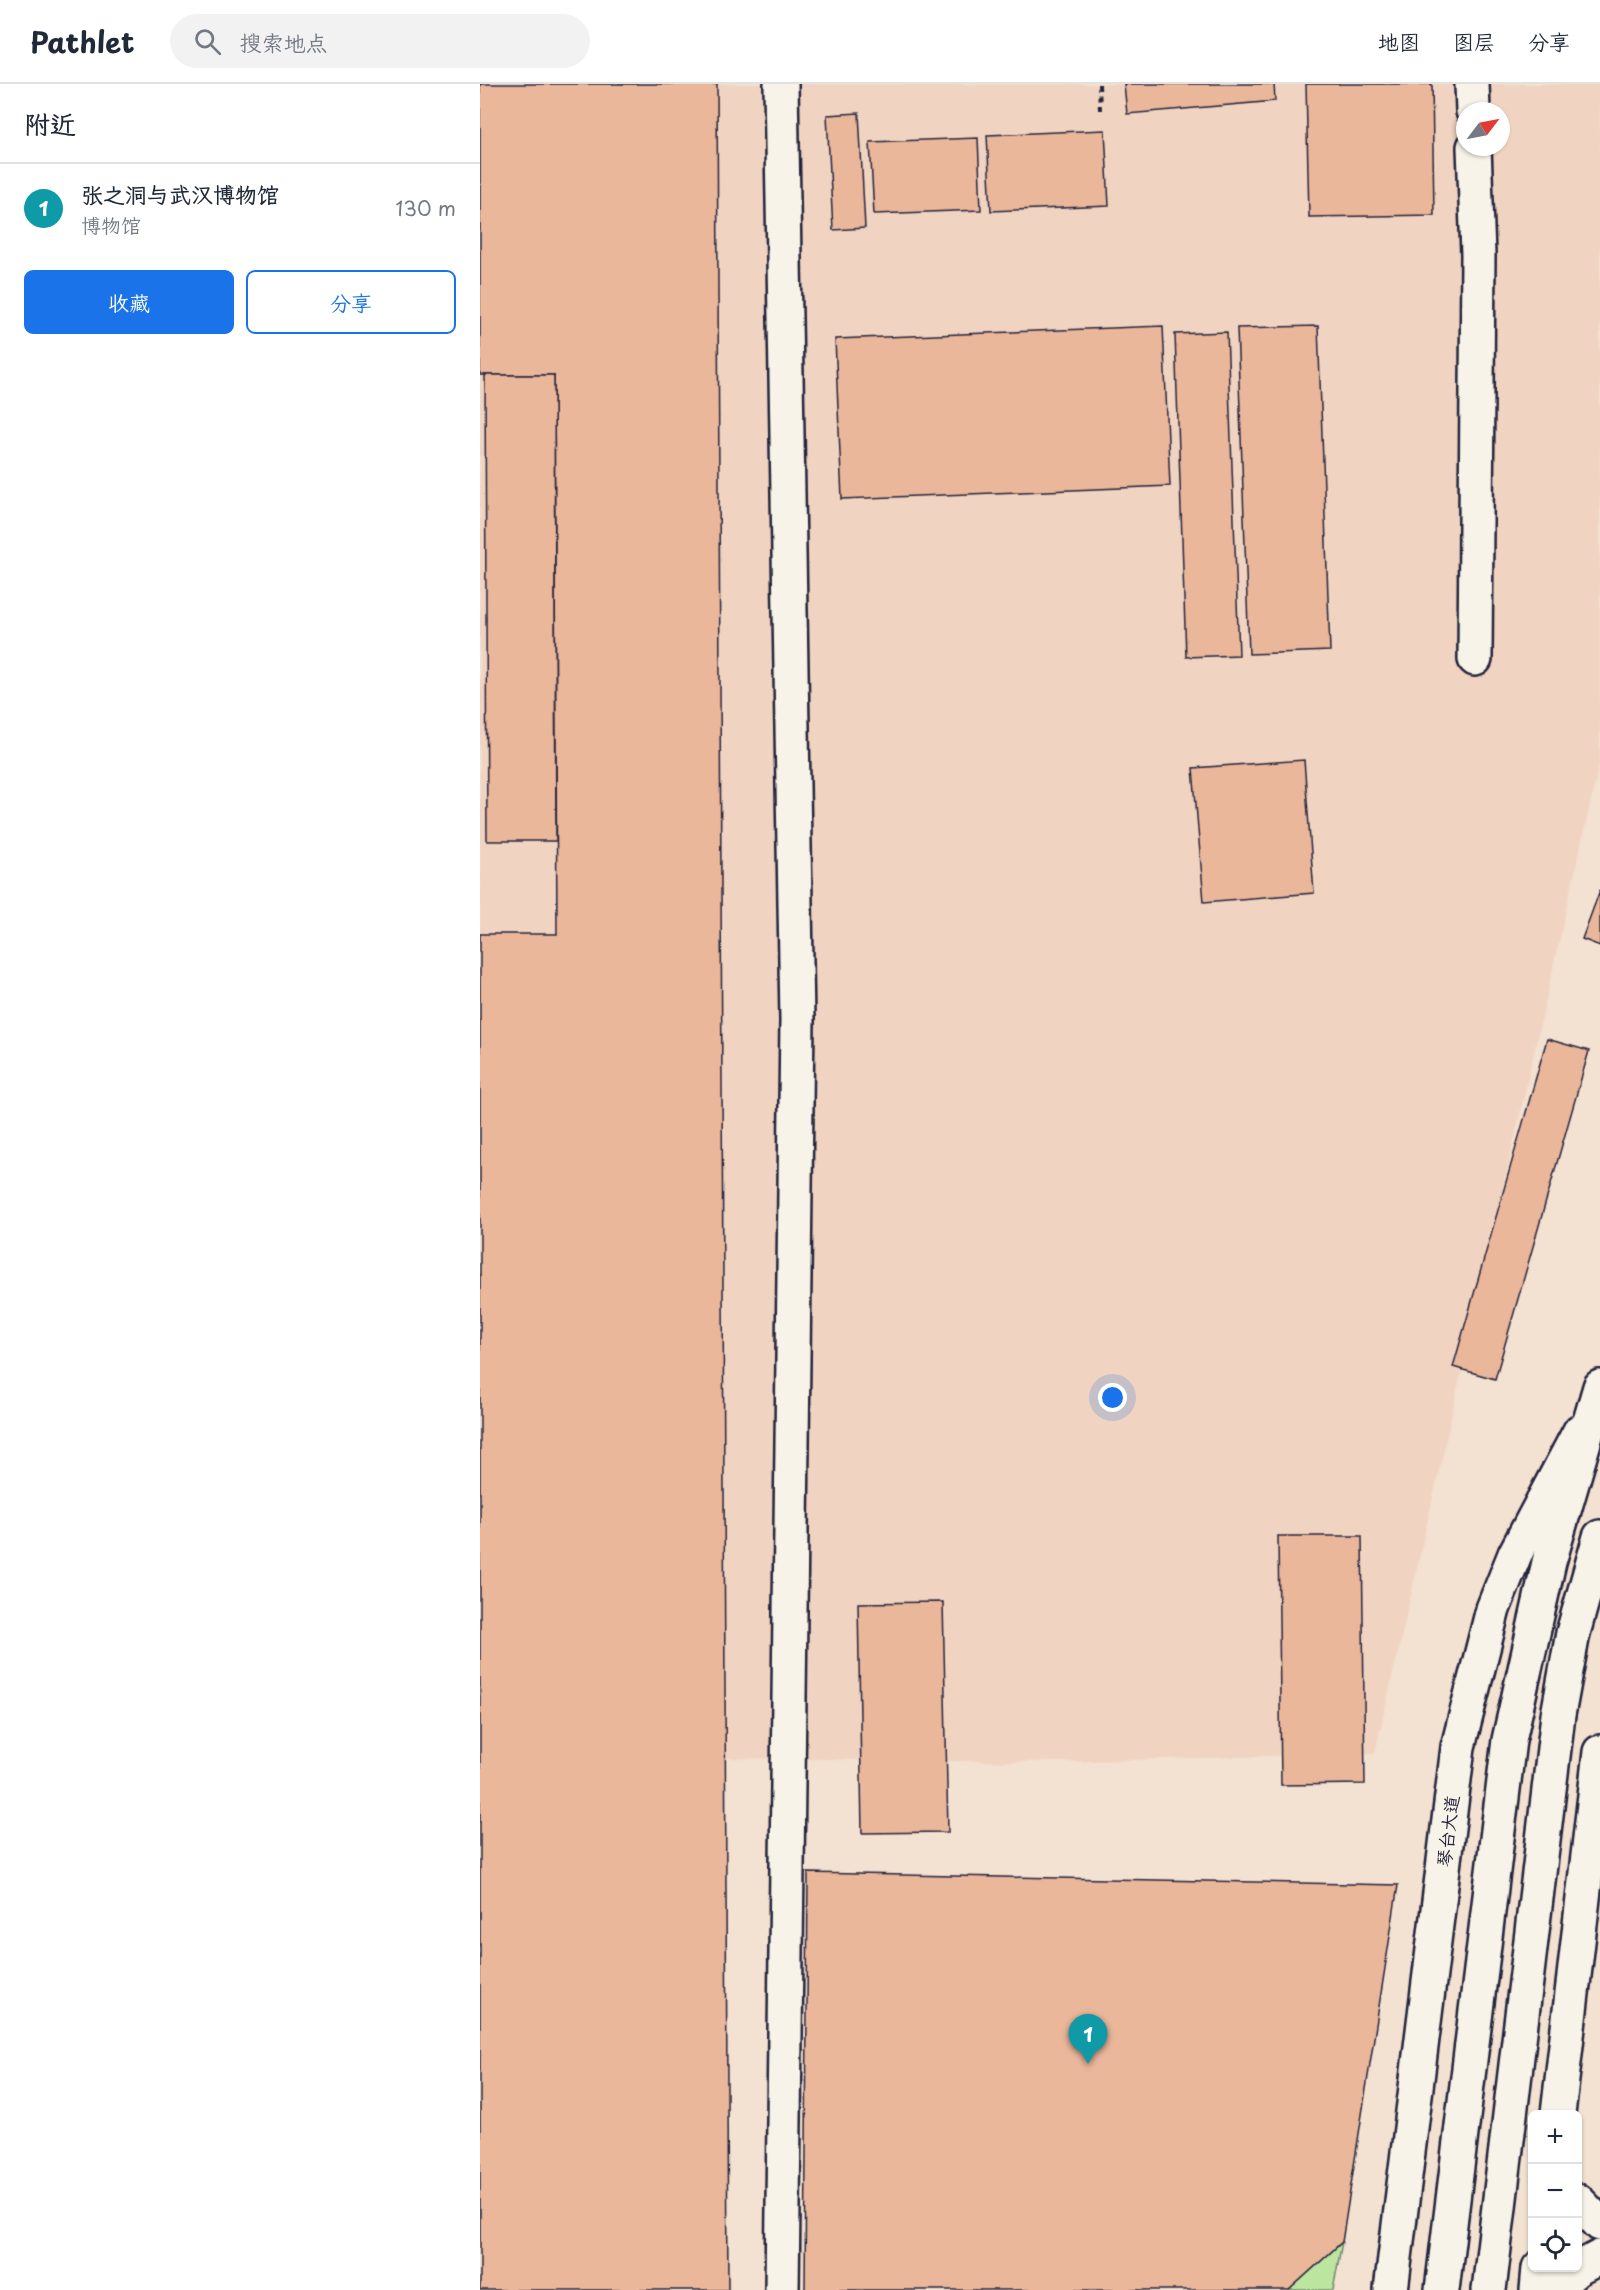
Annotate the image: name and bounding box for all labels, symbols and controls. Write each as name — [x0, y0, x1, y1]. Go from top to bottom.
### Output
search box — [170, 14, 590, 68]
text: Pathlet — [30, 20, 134, 63]
icon: search — [191, 25, 224, 58]
text: 搜索地点 — [239, 25, 327, 58]
text: 地图 — [1378, 25, 1420, 57]
text: 图层 — [1453, 25, 1495, 57]
text: 分享 — [1528, 25, 1570, 57]
north arrow — [1456, 102, 1510, 156]
text: 附近 — [24, 104, 76, 143]
text: 张之洞与武汉博物馆 — [81, 177, 279, 210]
text: 1 — [39, 193, 48, 223]
text: 130 m — [396, 193, 456, 223]
text: 博物馆 — [81, 210, 141, 240]
button: 收藏 — [24, 270, 234, 334]
button: 分享 — [246, 270, 456, 334]
your location — [1098, 1383, 1127, 1412]
street label: 琴台大道 — [1429, 1794, 1465, 1868]
pin: 1 — [1068, 2014, 1108, 2064]
map controls — [1528, 2110, 1582, 2272]
button: + — [1528, 2110, 1582, 2164]
button: − — [1528, 2164, 1582, 2218]
button: locate — [1528, 2218, 1582, 2272]

